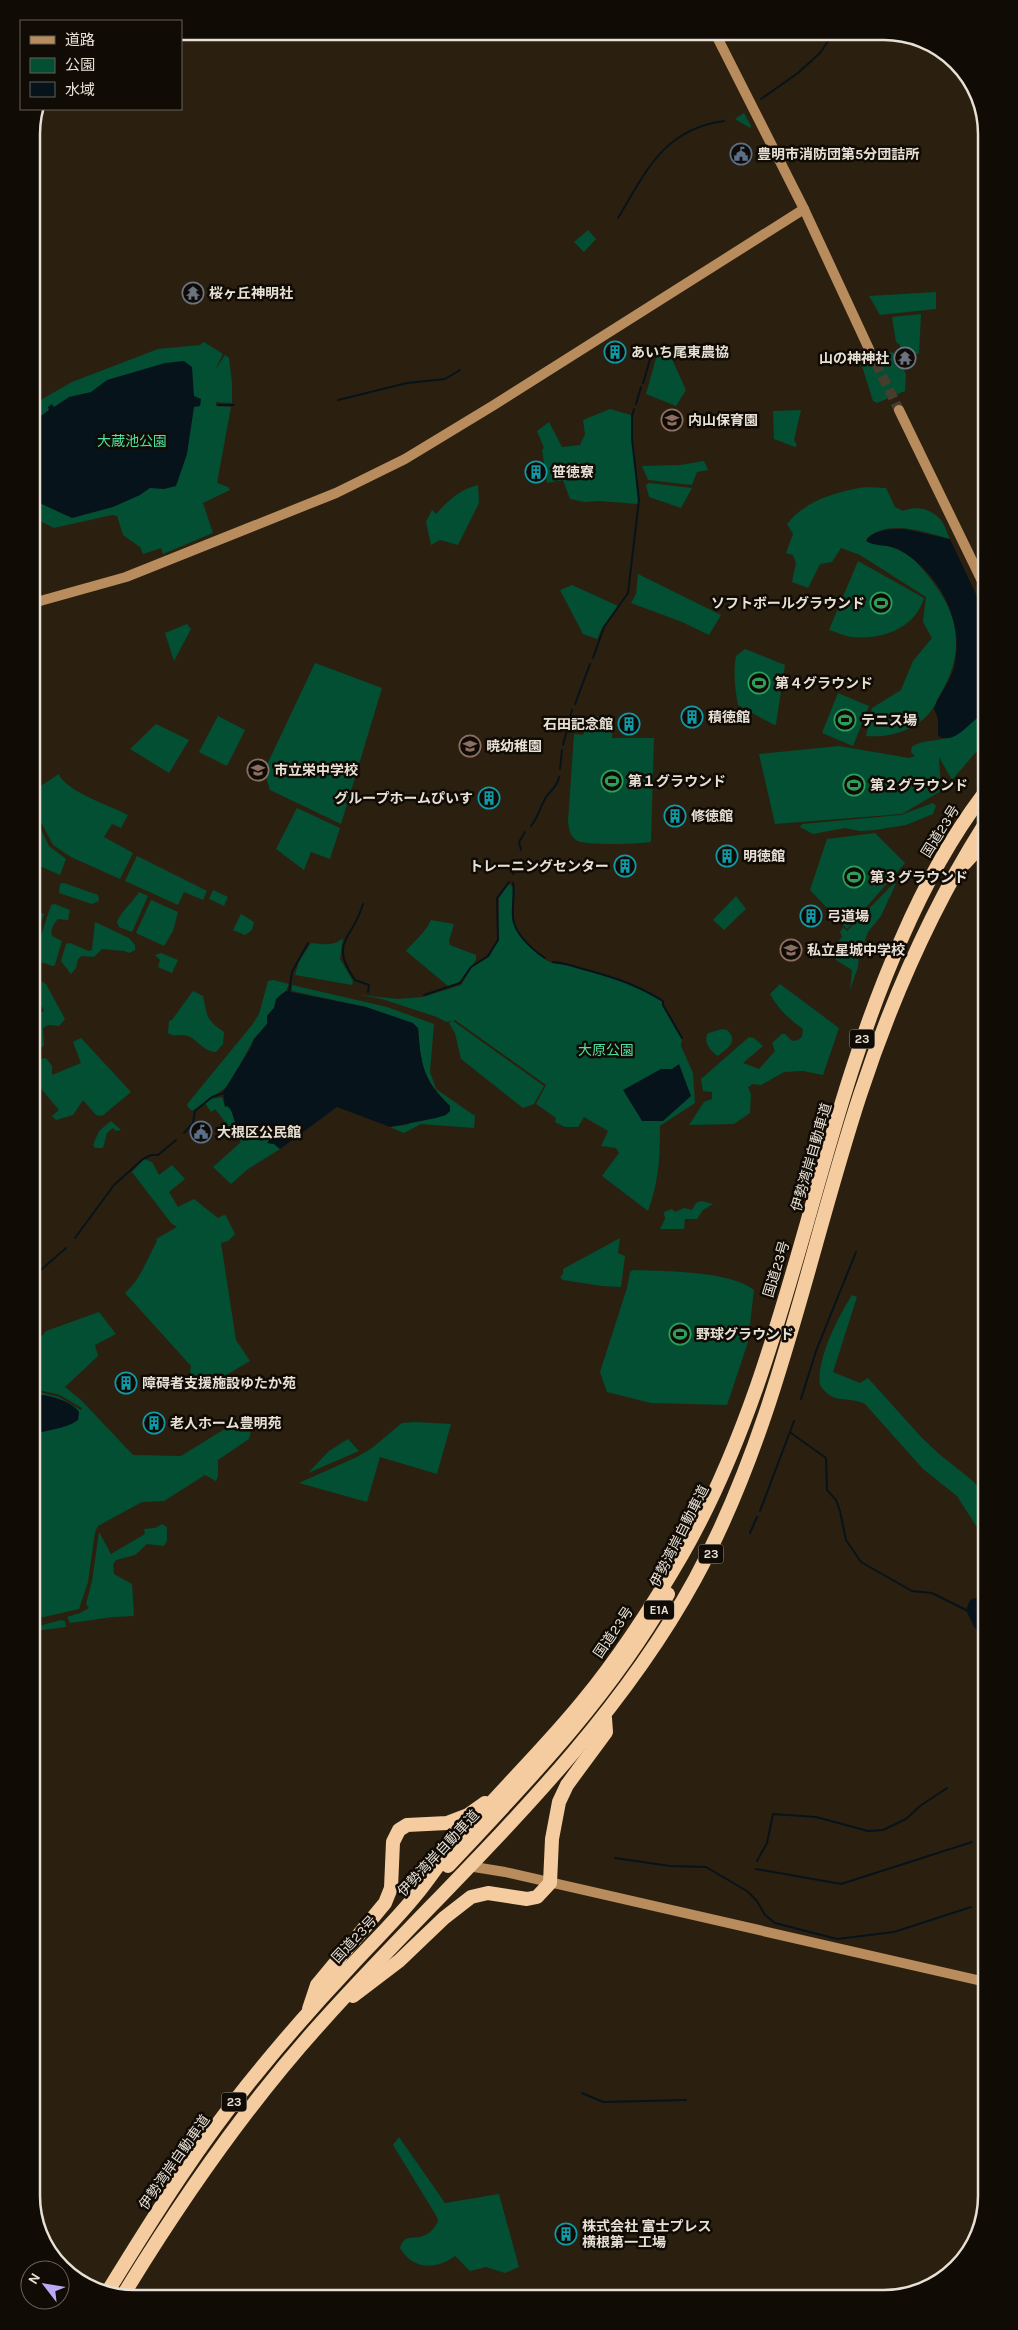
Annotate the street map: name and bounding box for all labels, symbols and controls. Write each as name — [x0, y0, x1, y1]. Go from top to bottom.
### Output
legend — [20, 20, 182, 110]
text: 道路 — [65, 31, 95, 49]
text: 公園 — [65, 56, 95, 74]
text: 水域 — [65, 81, 95, 99]
public building icon: 豊明市消防団第5分団詰所 — [729, 142, 753, 166]
place label: 豊明市消防団第5分団詰所 — [757, 146, 919, 163]
temple icon: 桜ヶ丘神明社 — [181, 281, 205, 305]
place label: 桜ヶ丘神明社 — [209, 285, 293, 302]
building icon: あいち尾東農協 — [603, 340, 627, 364]
place label: あいち尾東農協 — [631, 344, 729, 361]
temple icon: 山の神神社 — [893, 346, 917, 370]
place label: 山の神神社 — [819, 350, 889, 367]
school or university icon: 内山保育園 — [660, 408, 684, 432]
place label: 内山保育園 — [688, 412, 758, 429]
park label: 大蔵池公園 — [97, 433, 167, 450]
building icon: 笹徳寮 — [524, 460, 548, 484]
place label: 笹徳寮 — [552, 464, 594, 481]
sports icon: ソフトボールグラウンド — [869, 591, 893, 615]
place label: ソフトボールグラウンド — [711, 595, 865, 612]
sports icon: 第４グラウンド — [747, 671, 771, 695]
place label: 第４グラウンド — [775, 675, 873, 692]
building icon: 積徳館 — [680, 705, 704, 729]
sports icon: テニス場 — [833, 708, 857, 732]
place label: 積徳館 — [708, 709, 750, 726]
building icon: 石田記念館 — [617, 712, 641, 736]
place label: テニス場 — [861, 712, 917, 729]
place label: 石田記念館 — [543, 716, 613, 733]
school or university icon: 暁幼稚園 — [458, 734, 482, 758]
place label: 暁幼稚園 — [486, 738, 542, 755]
school or university icon: 市立栄中学校 — [246, 758, 270, 782]
place label: 市立栄中学校 — [274, 762, 358, 779]
sports icon: 第１グラウンド — [600, 769, 624, 793]
place label: 第１グラウンド — [628, 773, 726, 790]
sports icon: 第２グラウンド — [842, 773, 866, 797]
place label: 第２グラウンド — [870, 777, 968, 794]
building icon: グループホームぴいす — [477, 786, 501, 810]
place label: グループホームぴいす — [334, 790, 473, 807]
street label: 国道23号 — [918, 802, 963, 861]
building icon: 修徳館 — [663, 804, 687, 828]
place label: 修徳館 — [691, 808, 733, 825]
building icon: 明徳館 — [715, 844, 739, 868]
place label: 明徳館 — [743, 848, 785, 865]
building icon: トレーニングセンター — [613, 854, 637, 878]
place label: トレーニングセンター — [469, 858, 609, 875]
sports icon: 第３グラウンド — [842, 865, 866, 889]
place label: 第３グラウンド — [870, 869, 968, 886]
building icon: 弓道場 — [799, 904, 823, 928]
place label: 弓道場 — [827, 908, 869, 925]
school or university icon: 私立星城中学校 — [779, 938, 803, 962]
place label: 私立星城中学校 — [807, 942, 905, 959]
road number: 23 — [850, 1030, 874, 1048]
park label: 大原公園 — [578, 1042, 634, 1059]
street label: 伊勢湾岸自動車道 — [788, 1101, 835, 1213]
public building icon: 大根区公民館 — [189, 1120, 213, 1144]
place label: 大根区公民館 — [217, 1124, 301, 1141]
street label: 国道23号 — [760, 1239, 793, 1300]
sports icon: 野球グラウンド — [668, 1322, 692, 1346]
place label: 野球グラウンド — [696, 1326, 794, 1343]
building icon: 障碍者支援施設ゆたか苑 — [114, 1371, 138, 1395]
place label: 障碍者支援施設ゆたか苑 — [142, 1375, 296, 1392]
building icon: 老人ホーム豊明苑 — [142, 1411, 166, 1435]
place label: 老人ホーム豊明苑 — [170, 1415, 282, 1432]
street label: 伊勢湾岸自動車道 — [646, 1482, 712, 1590]
road number: 23 — [698, 1545, 724, 1564]
road number: E1A — [644, 1600, 674, 1620]
street label: 国道23号 — [590, 1603, 637, 1661]
street label: 伊勢湾岸自動車道 — [394, 1807, 483, 1900]
street label: 国道23号 — [328, 1912, 380, 1966]
road number: 23 — [222, 2092, 246, 2112]
street label: 伊勢湾岸自動車道 — [135, 2112, 213, 2213]
place label: 株式会社 富士プレス 横根第一工場 — [582, 2218, 712, 2251]
building icon: 株式会社 富士プレス 横根第一工場 — [554, 2222, 578, 2246]
north arrow — [20, 2260, 70, 2310]
text: N — [24, 2270, 44, 2287]

